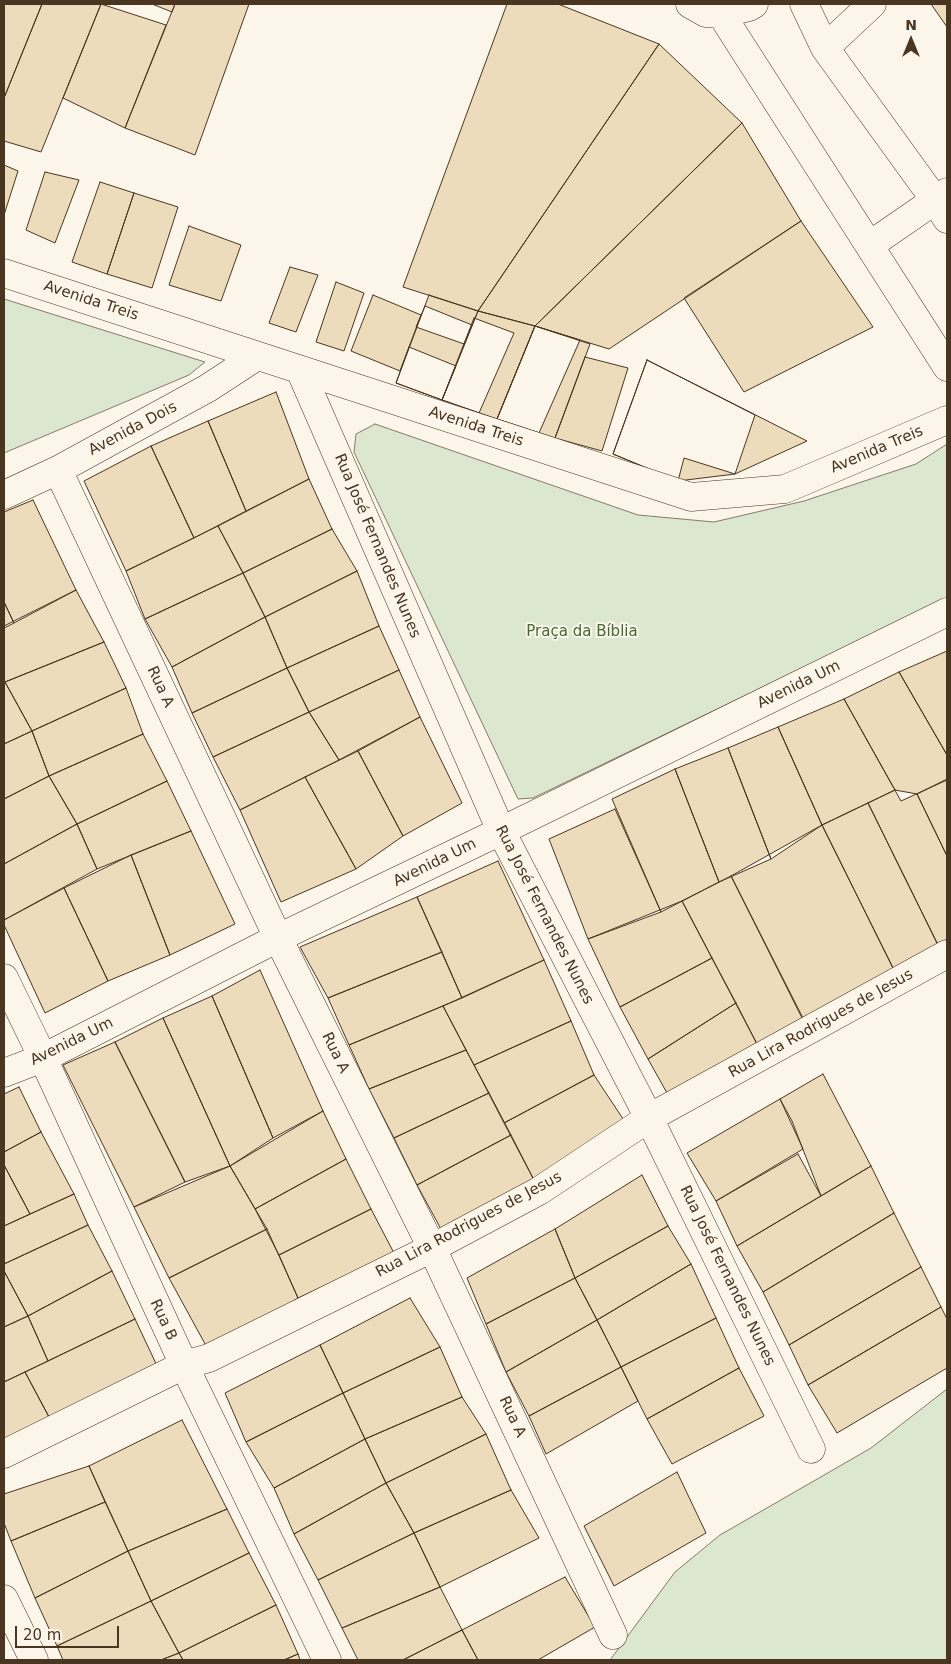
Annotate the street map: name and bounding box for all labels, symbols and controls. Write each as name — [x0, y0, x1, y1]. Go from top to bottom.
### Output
north arrow — [886, 15, 936, 65]
text: N — [905, 17, 917, 33]
street label: Avenida Treis — [41, 277, 141, 325]
street label: Avenida Dois — [86, 398, 180, 460]
street label: Avenida Treis — [426, 403, 526, 451]
street label: Avenida Treis — [828, 422, 926, 478]
street label: Rua José Fernandes Nunes — [330, 451, 424, 641]
park label: Praça da Bíblia — [526, 623, 638, 641]
street label: Avenida Um — [755, 657, 843, 713]
street label: Rua A — [143, 663, 177, 711]
street label: Rua José Fernandes Nunes — [491, 823, 597, 1007]
street label: Avenida Um — [391, 835, 479, 891]
street label: Rua Lira Rodrigues de Jesus — [726, 966, 916, 1082]
street label: Avenida Um — [28, 1014, 116, 1070]
street label: Rua A — [317, 1030, 353, 1076]
street label: Rua Lira Rodrigues de Jesus — [373, 1168, 565, 1282]
street label: Rua José Fernandes Nunes — [675, 1183, 779, 1369]
street label: Rua B — [146, 1296, 180, 1344]
street label: Rua A — [495, 1393, 529, 1441]
scale bar — [18, 1616, 121, 1648]
text: 20 m — [23, 1626, 61, 1644]

